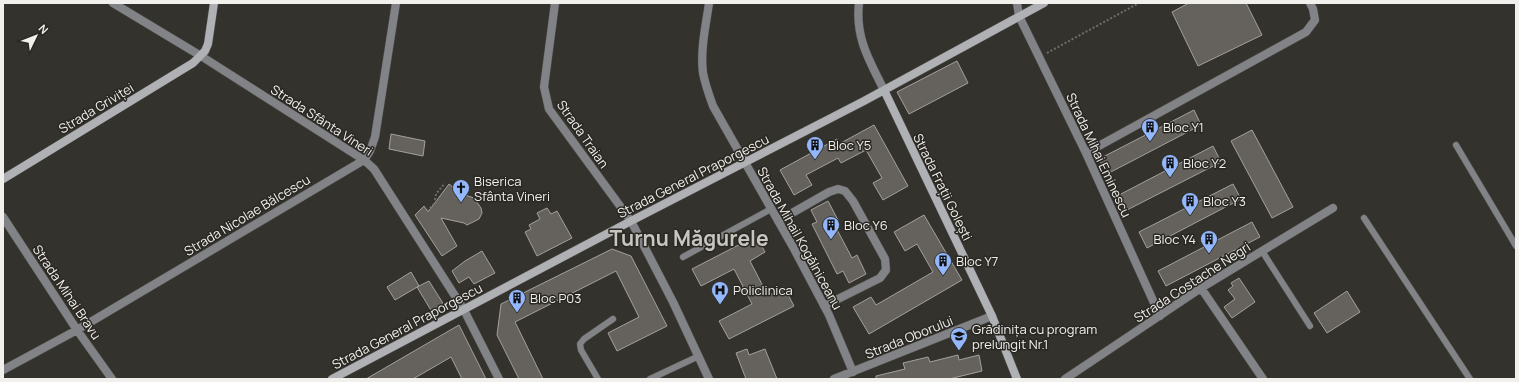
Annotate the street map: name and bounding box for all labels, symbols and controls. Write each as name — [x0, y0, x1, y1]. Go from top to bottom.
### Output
north arrow — [16, 16, 56, 56]
text: N — [35, 21, 52, 37]
street label: Strada Griviței — [55, 79, 137, 137]
street label: Strada Sfânta Vineri — [267, 80, 377, 160]
street label: Strada Mihai Eminescu — [1062, 90, 1136, 220]
street label: Strada Traian — [553, 96, 613, 172]
building icon: Bloc Y1 — [1140, 117, 1160, 142]
place label: Bloc Y1 — [1163, 118, 1204, 136]
street label: Strada General Praporgescu — [614, 130, 772, 222]
street label: Strada Frații Golești — [909, 130, 977, 244]
building icon: Bloc Y5 — [805, 135, 825, 160]
place label: Bloc Y5 — [828, 136, 871, 154]
building icon: Bloc Y2 — [1160, 153, 1180, 178]
place label: Bloc Y2 — [1183, 154, 1226, 172]
street label: Strada Mihail Kogălniceanu — [753, 163, 847, 313]
street label: Strada Nicolae Bălcescu — [181, 170, 313, 260]
place label: Biserica Sfânta Vineri — [474, 172, 550, 205]
church icon: Biserica Sfânta Vineri — [451, 178, 471, 203]
building icon: Bloc Y3 — [1180, 191, 1200, 216]
place label: Bloc Y3 — [1203, 192, 1246, 210]
building icon: Bloc Y6 — [821, 215, 841, 240]
place label: Bloc Y6 — [844, 216, 888, 234]
district label: Turnu Măgurele — [609, 224, 769, 252]
building icon: Bloc Y4 — [1199, 229, 1219, 254]
place label: Bloc Y4 — [1154, 230, 1196, 248]
street label: Strada Costache Negri — [1130, 238, 1254, 326]
street label: Strada Mihai Bravu — [29, 241, 105, 343]
building icon: Bloc Y7 — [933, 251, 953, 276]
place label: Bloc Y7 — [956, 252, 998, 270]
street label: Strada General Praporgescu — [329, 279, 485, 373]
hospital icon: Policlinica — [710, 280, 730, 305]
place label: Policlinica — [733, 281, 793, 299]
building icon: Bloc P03 — [507, 288, 527, 313]
place label: Bloc P03 — [530, 289, 581, 307]
street label: Strada Oborului — [862, 311, 956, 363]
place label: Grădinița cu program prelungit Nr.1 — [972, 320, 1097, 353]
school or university icon: Grădinița cu program prelungit Nr.1 — [949, 326, 969, 351]

